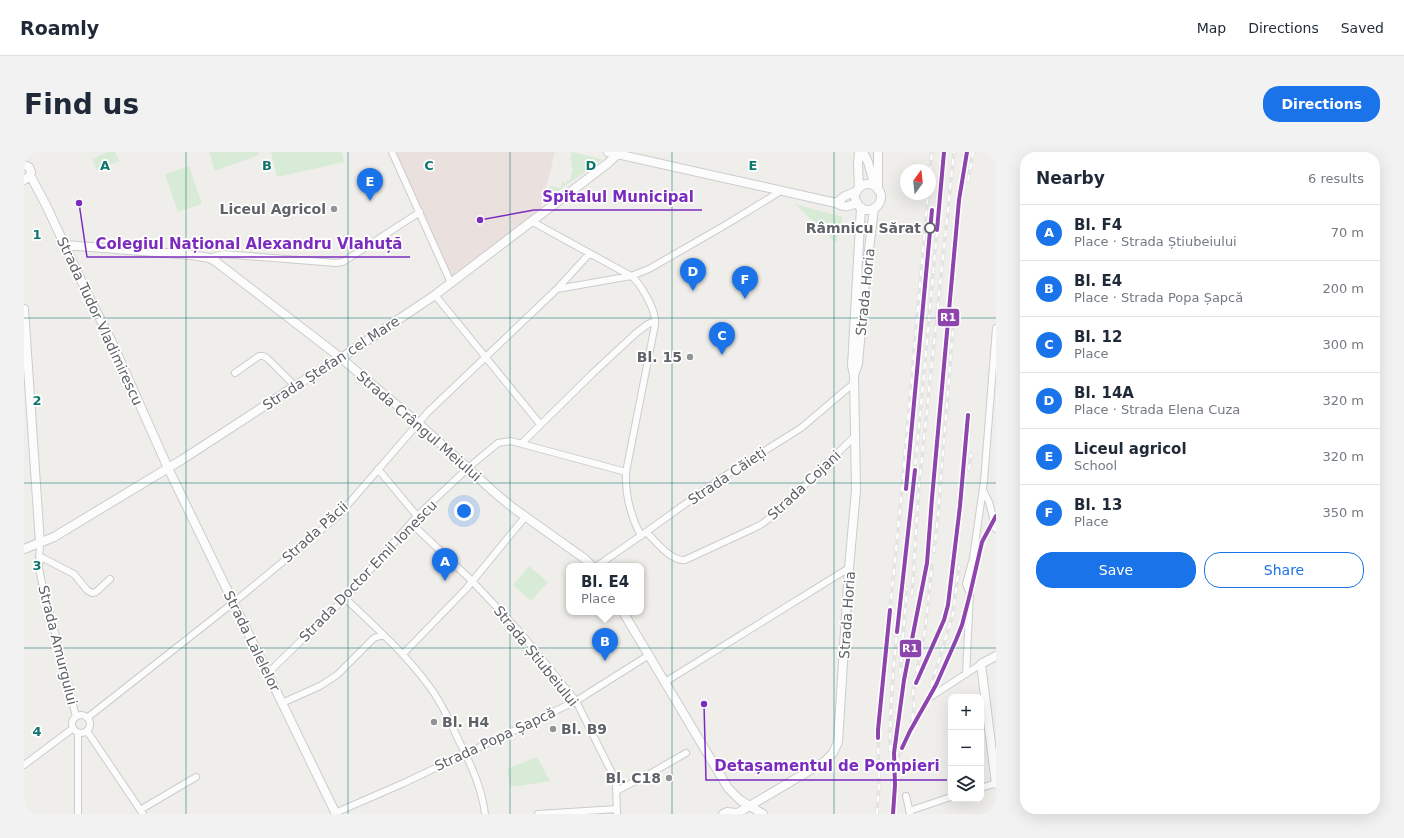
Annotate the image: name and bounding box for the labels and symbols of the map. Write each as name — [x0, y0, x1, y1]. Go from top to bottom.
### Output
text: A — [100, 158, 110, 173]
text: B — [262, 158, 272, 173]
text: C — [424, 158, 434, 173]
text: D — [586, 158, 597, 173]
text: E — [749, 158, 757, 173]
north arrow — [900, 164, 936, 200]
pin: E — [357, 168, 383, 201]
callout: Spitalul Municipal — [534, 183, 702, 210]
text: Spitalul Municipal — [542, 188, 694, 206]
place label: Liceul Agricol — [220, 201, 326, 217]
marker: Liceul Agricol — [329, 204, 339, 214]
place label: Râmnicu Sărat — [806, 220, 921, 236]
marker: Râmnicu Sărat — [924, 222, 936, 234]
text: 1 — [32, 227, 42, 242]
callout: Colegiul Național Alexandru Vlahuță — [87, 230, 410, 257]
street label: Strada Tudor Vladimirescu — [54, 234, 146, 408]
text: Colegiul Național Alexandru Vlahuță — [96, 235, 402, 253]
street label: Strada Horia — [852, 247, 878, 337]
pin: D — [680, 258, 706, 291]
pin: F — [732, 266, 758, 299]
line badge: R1 — [937, 308, 960, 327]
text: R1 — [940, 311, 956, 324]
street label: Strada Ștefan cel Mare — [260, 313, 403, 414]
pin: C — [709, 322, 735, 355]
place label: Bl. 15 — [637, 349, 682, 365]
marker: Bl. 15 — [685, 352, 695, 362]
street label: Strada Crângul Meiului — [353, 368, 485, 484]
text: 2 — [32, 393, 42, 408]
street label: Strada Căieți — [685, 444, 770, 509]
street label: Strada Cojani — [764, 447, 844, 523]
street label: Strada Doctor Emil Ionescu — [296, 497, 440, 645]
street label: Strada Păcii — [279, 498, 351, 566]
your location — [454, 501, 474, 521]
pin: A — [432, 548, 458, 581]
text: 3 — [32, 558, 42, 573]
street label: Strada Horia — [836, 571, 858, 659]
street label: Strada Amurgului — [35, 584, 81, 706]
street label: Strada Lalelelor — [221, 588, 283, 694]
street label: Strada Știubeiului — [490, 603, 581, 710]
pin: B — [592, 628, 618, 661]
line badge: R1 — [899, 639, 922, 658]
text: R1 — [902, 642, 918, 655]
street label: Strada Popa Șapcă — [432, 704, 558, 775]
place label: Bl. H4 — [442, 714, 489, 730]
marker: Bl. H4 — [429, 717, 439, 727]
place label: Bl. B9 — [561, 721, 607, 737]
text: 4 — [32, 724, 42, 739]
marker: Bl. B9 — [548, 724, 558, 734]
callout: Detașamentul de Pompieri — [706, 753, 947, 780]
text: Detașamentul de Pompieri — [714, 757, 940, 775]
place label: Bl. C18 — [606, 770, 661, 786]
marker: Bl. C18 — [664, 773, 674, 783]

